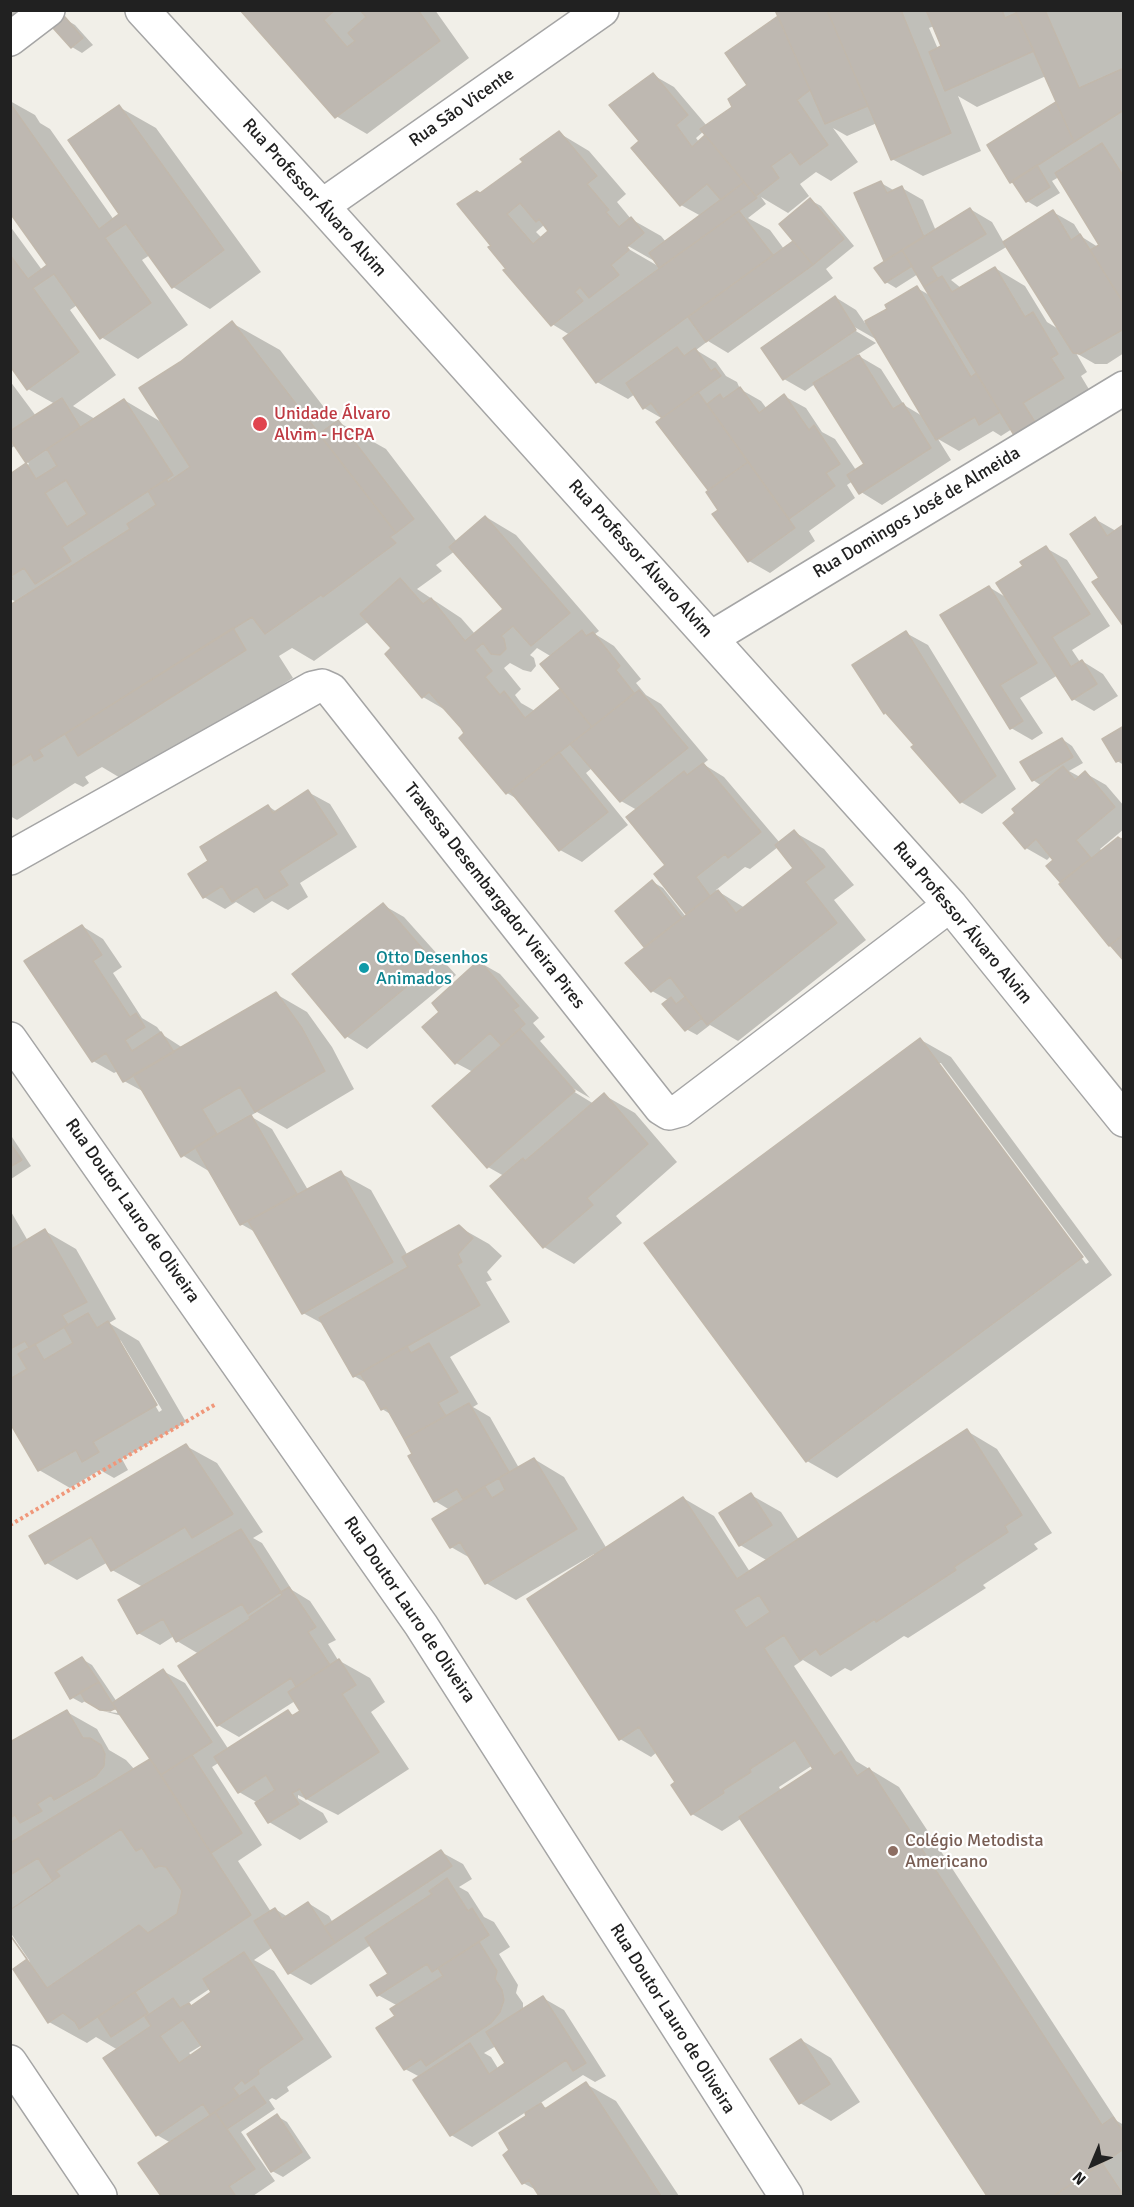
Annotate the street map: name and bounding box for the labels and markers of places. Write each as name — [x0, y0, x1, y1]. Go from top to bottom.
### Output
place label: Unidade Álvaro Alvim - HCPA — [274, 403, 391, 446]
marker: Unidade Álvaro Alvim - HCPA — [251, 415, 269, 433]
place label: Otto Desenhos Animados — [376, 947, 488, 990]
marker: Otto Desenhos Animados — [357, 961, 371, 975]
place label: Colégio Metodista Americano — [905, 1830, 1044, 1872]
marker: Colégio Metodista Americano — [886, 1844, 900, 1858]

